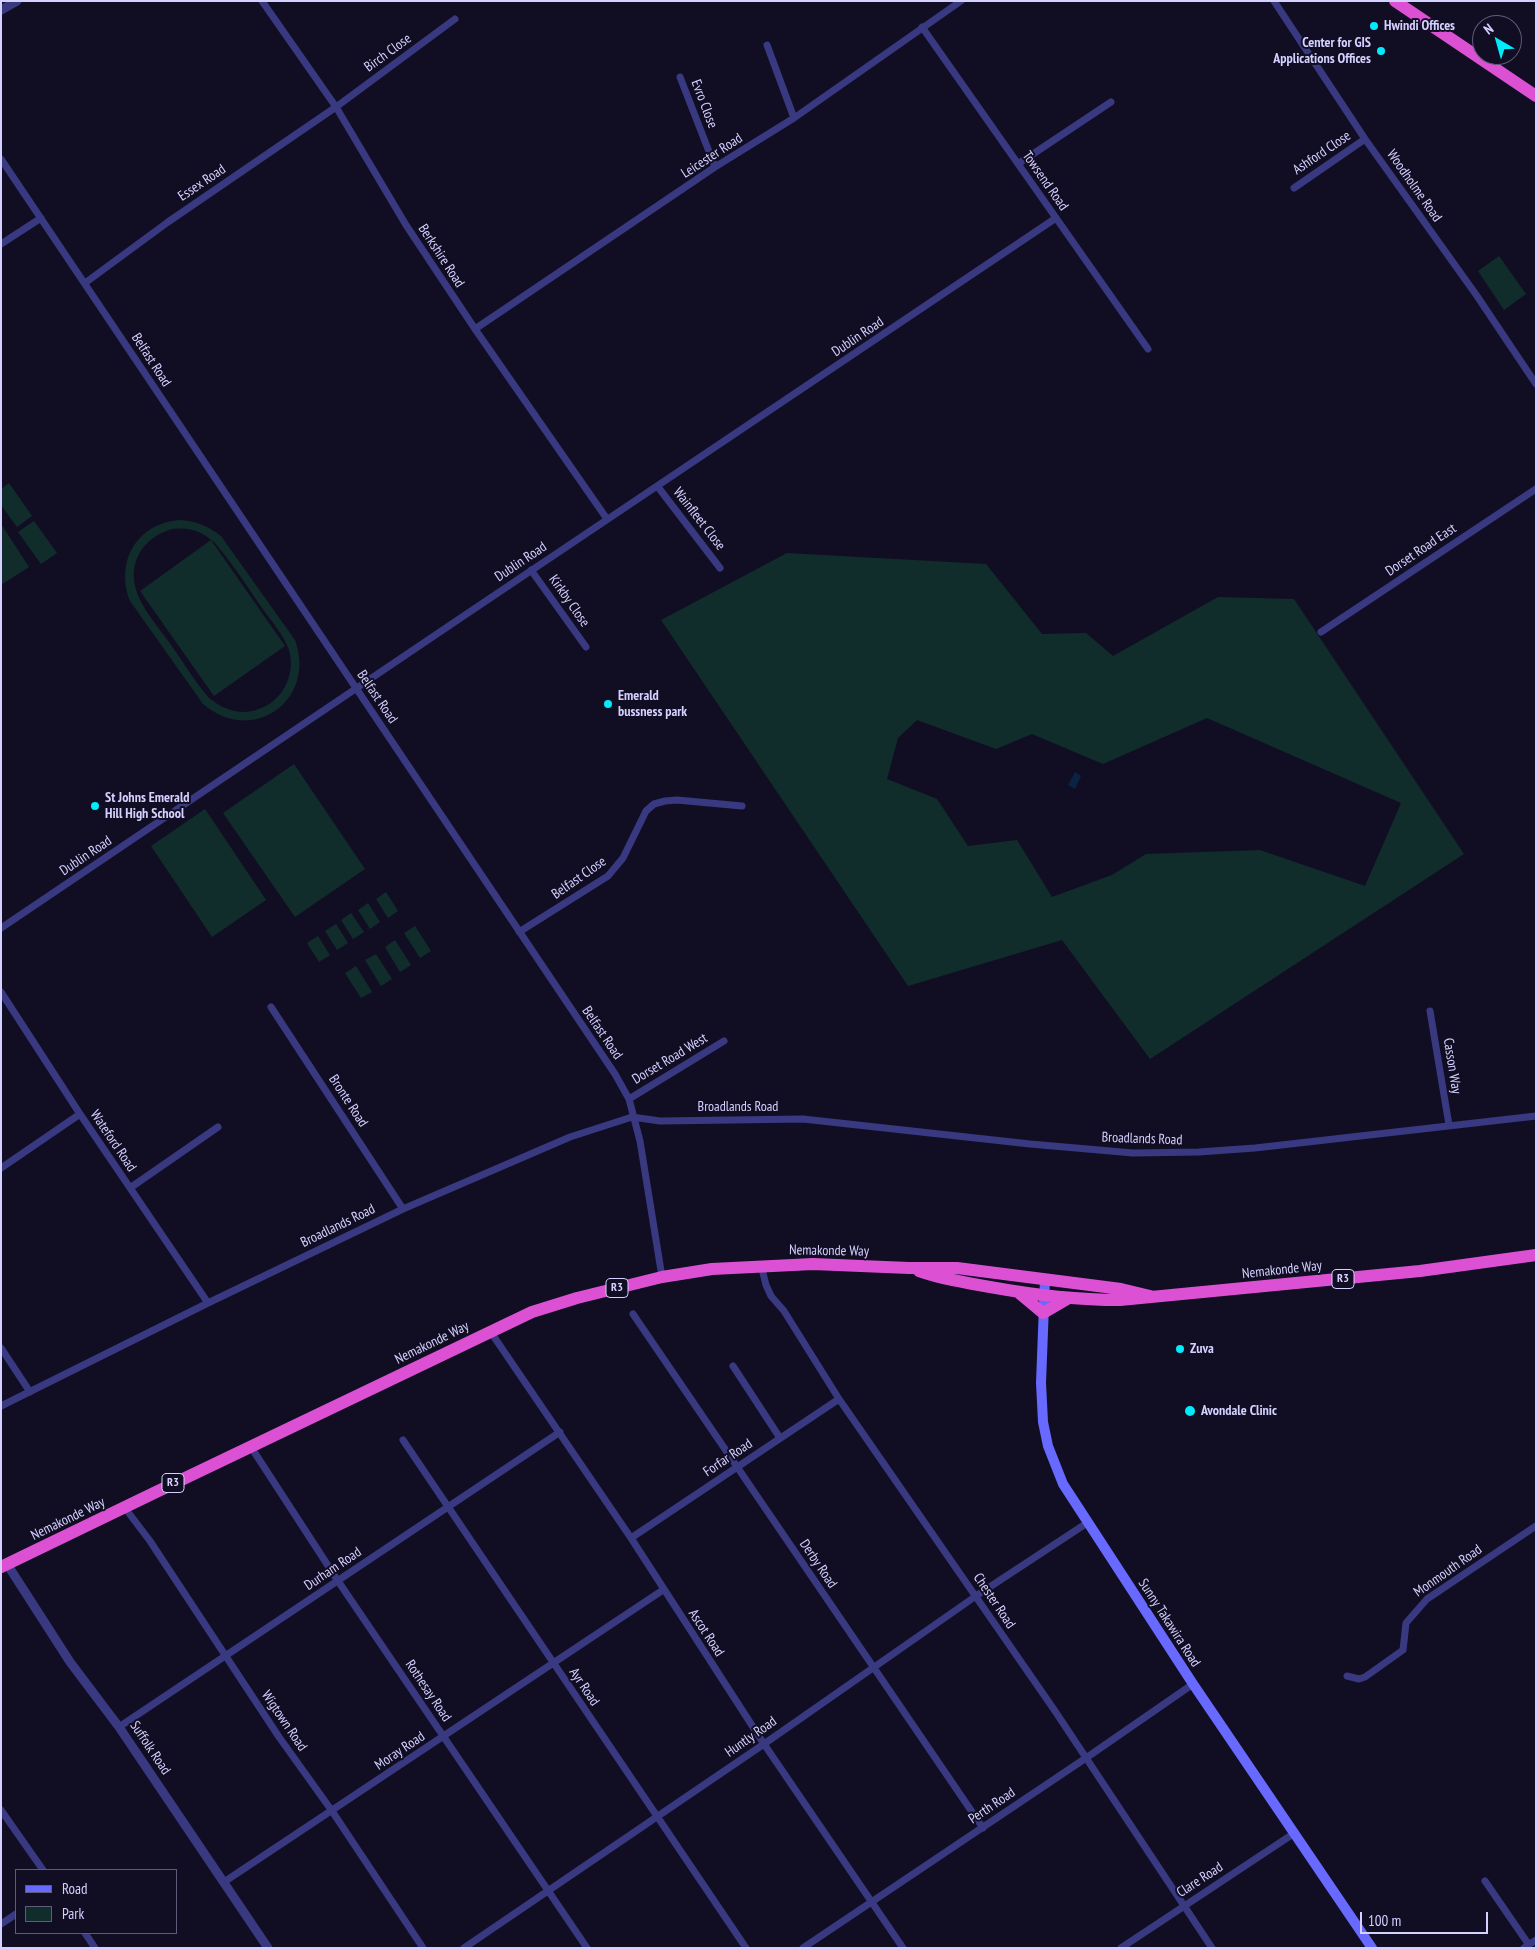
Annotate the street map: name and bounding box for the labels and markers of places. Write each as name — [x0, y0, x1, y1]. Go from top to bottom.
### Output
place label: Hwindi Offices — [1384, 18, 1455, 34]
marker: Hwindi Offices — [1368, 20, 1380, 32]
place label: Center for GIS Applications Offices — [1273, 35, 1371, 68]
marker: Center for GIS Applications Offices — [1375, 45, 1387, 57]
place label: Emerald bussness park — [618, 688, 687, 720]
marker: Emerald bussness park — [602, 698, 614, 710]
place label: St Johns Emerald Hill High School — [105, 790, 190, 822]
marker: St Johns Emerald Hill High School — [89, 800, 101, 812]
place label: Zuva — [1190, 1341, 1214, 1357]
marker: Zuva — [1174, 1343, 1186, 1355]
place label: Avondale Clinic — [1201, 1403, 1277, 1419]
marker: Avondale Clinic — [1183, 1404, 1197, 1418]

